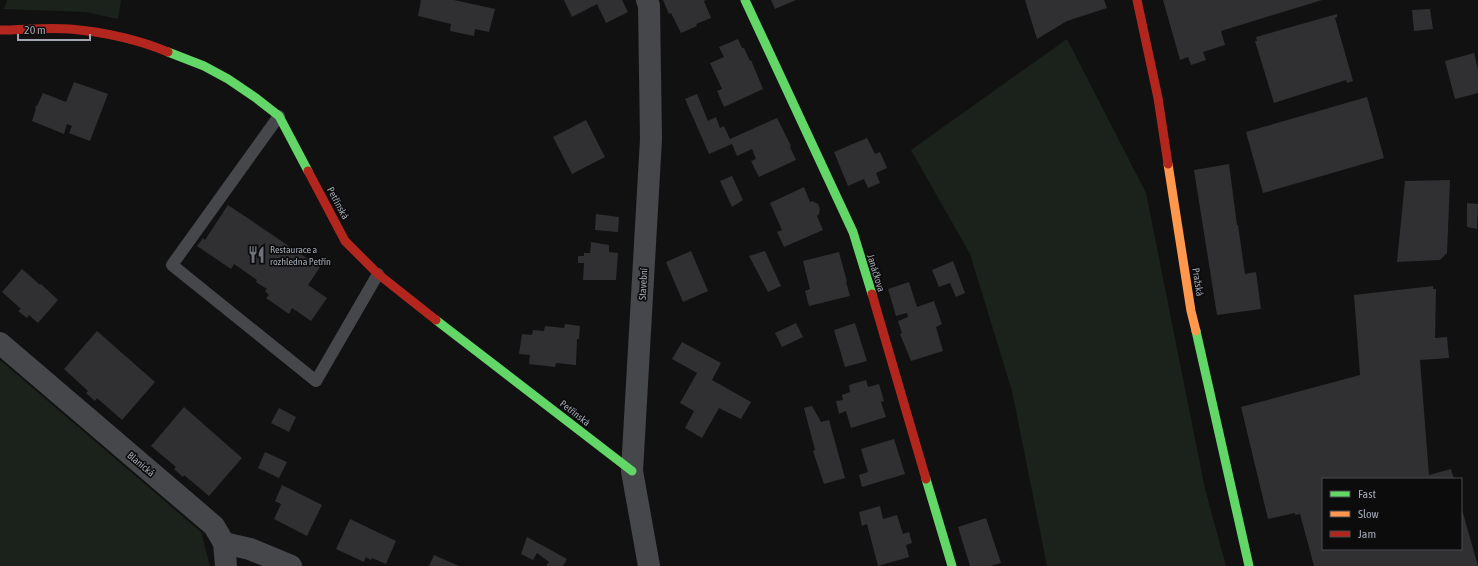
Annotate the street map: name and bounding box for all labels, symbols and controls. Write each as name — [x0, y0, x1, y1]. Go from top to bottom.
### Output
scale bar — [18, 16, 90, 42]
text: 20 m — [24, 23, 46, 37]
street label: Petřínská — [325, 185, 351, 221]
place label: Restaurace a rozhledna Petřín — [270, 244, 331, 267]
restaurant icon: Restaurace a rozhledna Petřín — [247, 245, 267, 265]
street label: Janáčkova — [865, 253, 887, 293]
street label: Stavební — [637, 267, 649, 300]
street label: Pražská — [1190, 267, 1206, 297]
street label: Petřínská — [558, 398, 592, 428]
street label: Blanická — [125, 450, 157, 479]
legend — [1322, 478, 1462, 550]
text: Fast — [1358, 487, 1376, 501]
text: Slow — [1358, 507, 1379, 521]
text: Jam — [1358, 527, 1376, 541]

